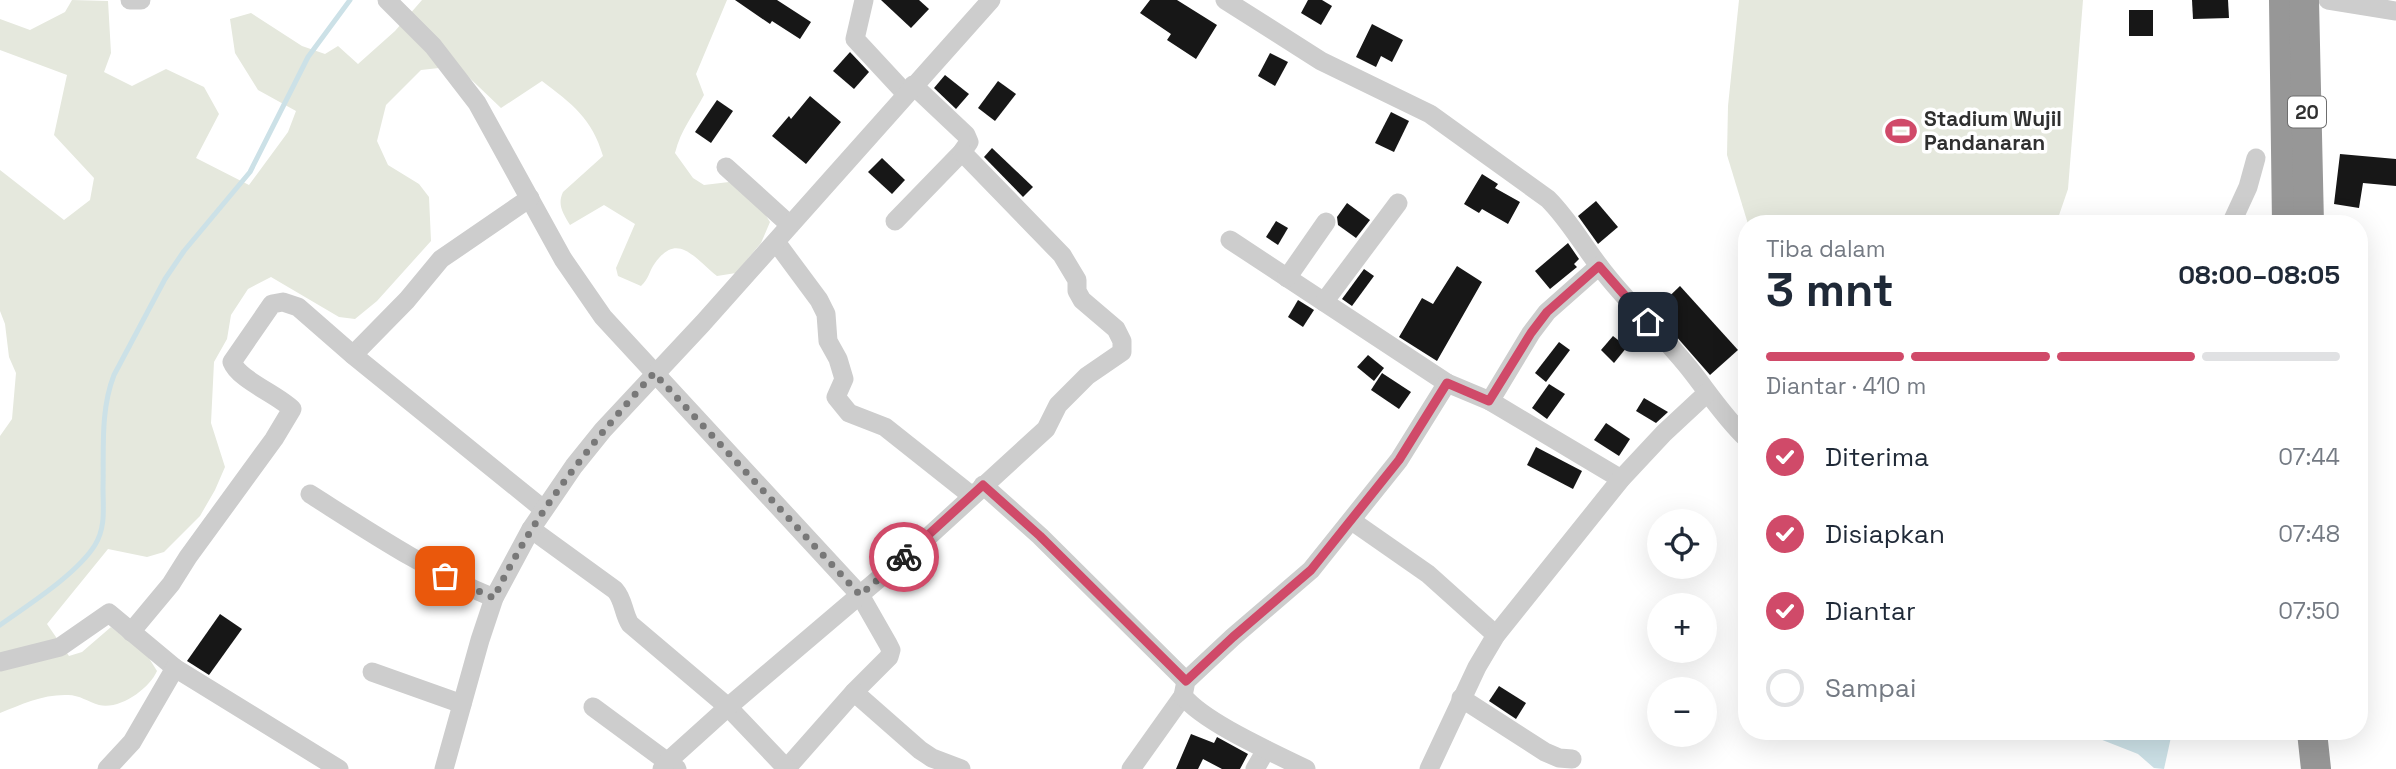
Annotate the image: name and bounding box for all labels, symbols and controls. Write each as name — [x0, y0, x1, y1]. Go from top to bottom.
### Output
road number: 20 — [2288, 96, 2326, 128]
place label: Stadium Wujil Pandanaran — [1924, 105, 2062, 156]
sports icon: Stadium Wujil Pandanaran — [1884, 114, 1918, 148]
text: Tiba dalam — [1766, 234, 1886, 264]
text: 08:00–08:05 — [2178, 258, 2340, 292]
text: 3 mnt — [1766, 261, 1894, 319]
pin — [1618, 292, 1678, 352]
icon: home — [1629, 303, 1667, 341]
text: Diantar · 410 m — [1766, 371, 1926, 401]
icon: check — [1766, 438, 1804, 476]
text: Diterima — [1825, 440, 1929, 474]
text: 07:44 — [2278, 442, 2340, 472]
map controls — [1647, 509, 1717, 747]
button: locate — [1647, 509, 1717, 579]
icon: check — [1766, 515, 1804, 553]
text: Disiapkan — [1825, 517, 1945, 551]
text: 07:48 — [2278, 519, 2340, 549]
courier — [869, 522, 939, 592]
icon: bike — [885, 538, 923, 576]
pin — [415, 546, 475, 606]
icon: bag — [426, 557, 464, 595]
icon: check — [1766, 592, 1804, 630]
button: + — [1647, 593, 1717, 663]
text: Diantar — [1825, 594, 1916, 628]
text: 07:50 — [2278, 596, 2340, 626]
text: Sampai — [1825, 671, 1916, 705]
button: − — [1647, 677, 1717, 747]

